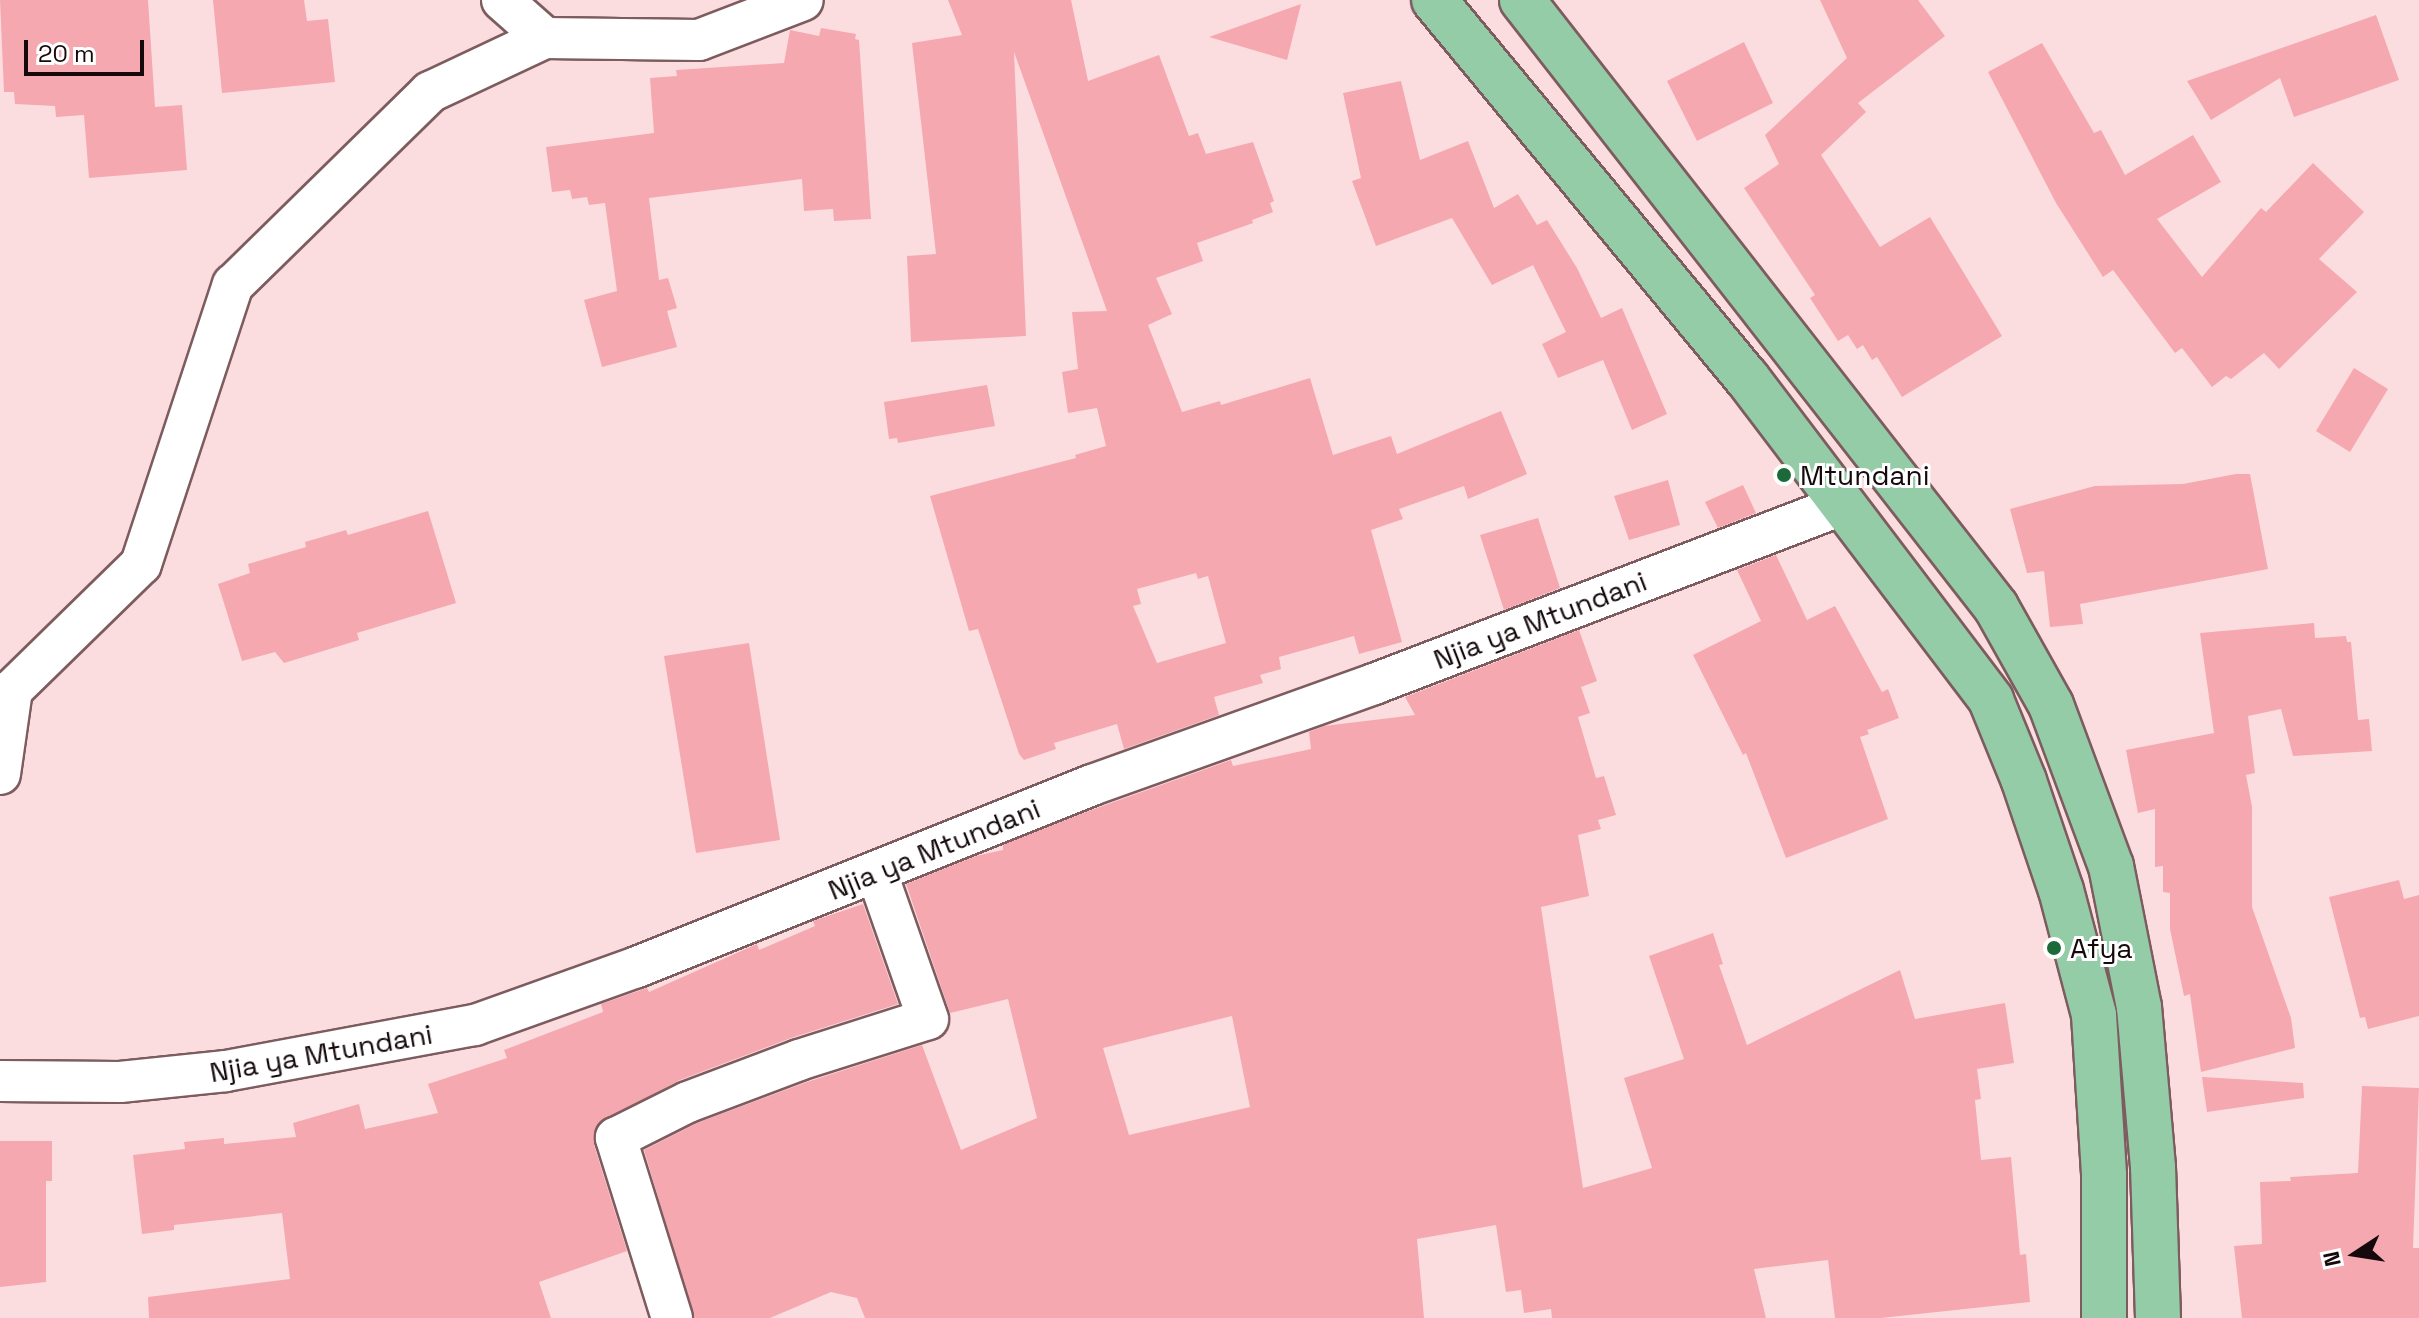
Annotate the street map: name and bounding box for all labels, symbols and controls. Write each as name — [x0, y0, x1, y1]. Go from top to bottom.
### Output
scale bar — [28, 24, 148, 74]
text: 20 m — [38, 38, 95, 69]
place label: Mtundani — [1800, 458, 1930, 492]
marker: Mtundani — [1775, 466, 1793, 484]
street label: Njia ya Mtundani — [1429, 564, 1651, 676]
street label: Njia ya Mtundani — [823, 791, 1045, 907]
place label: Afya — [2070, 931, 2133, 965]
marker: Afya — [2045, 939, 2063, 957]
street label: Njia ya Mtundani — [207, 1017, 435, 1089]
north arrow — [2315, 1214, 2395, 1294]
text: N — [2316, 1249, 2347, 1269]

